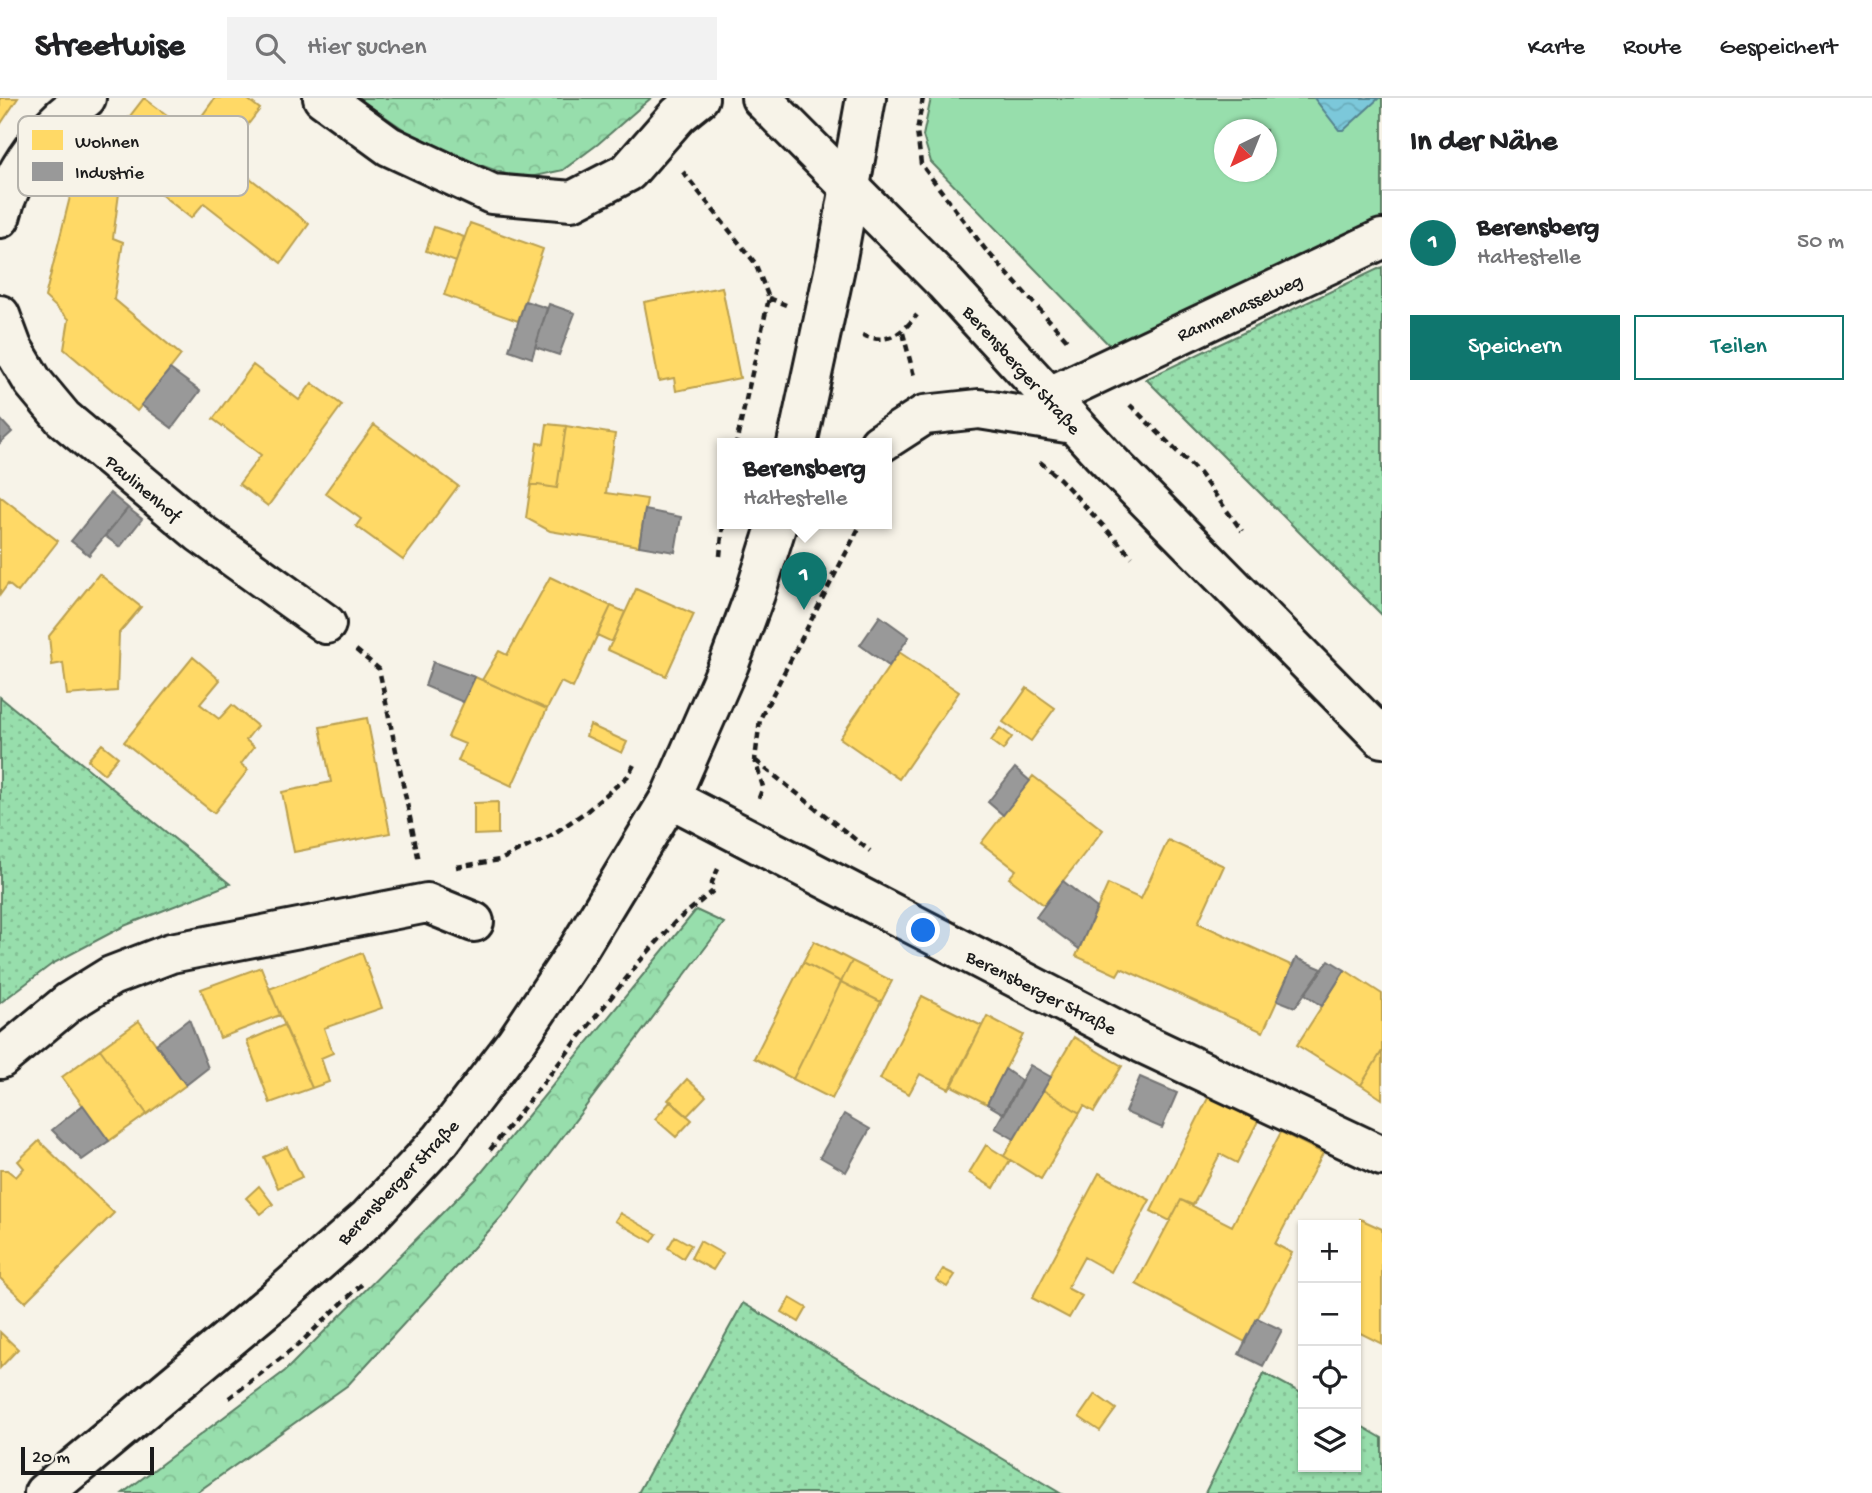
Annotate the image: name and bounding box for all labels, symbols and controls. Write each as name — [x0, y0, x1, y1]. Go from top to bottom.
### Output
search box — [227, 17, 717, 80]
text: Streetwise — [35, 29, 185, 67]
icon: search — [251, 29, 289, 67]
text: Hier suchen — [307, 33, 427, 64]
text: Karte — [1528, 34, 1585, 63]
text: Route — [1623, 34, 1682, 63]
text: Gespeichert — [1720, 34, 1837, 63]
legend — [18, 116, 248, 196]
north arrow — [1214, 119, 1277, 182]
text: In der Nähe — [1410, 126, 1557, 161]
text: Wohnen — [75, 132, 139, 155]
text: Industrie — [75, 163, 144, 186]
text: Berensberg — [1477, 214, 1599, 245]
text: 1 — [1428, 229, 1438, 256]
text: 50 m — [1797, 229, 1844, 256]
text: Haltestelle — [1477, 245, 1581, 272]
street label: Rammenasseweg — [1174, 270, 1307, 348]
street label: Berensberger Straße — [956, 301, 1084, 441]
button: Speichern — [1410, 315, 1620, 380]
button: Teilen — [1634, 315, 1844, 380]
popup — [717, 438, 892, 529]
street label: Paulinenhof — [98, 451, 186, 529]
text: Berensberg — [743, 455, 866, 486]
text: Haltestelle — [743, 486, 847, 513]
pin: 1 — [781, 552, 827, 610]
your location — [906, 913, 940, 947]
street label: Berensberger Straße — [960, 946, 1120, 1042]
street label: Berensberger Straße — [333, 1116, 465, 1252]
map controls — [1298, 1220, 1361, 1472]
button: + — [1298, 1220, 1361, 1283]
button: − — [1298, 1283, 1361, 1346]
button: locate — [1298, 1346, 1361, 1409]
button: layers — [1298, 1409, 1361, 1472]
scale bar — [21, 1444, 154, 1476]
text: 20 m — [32, 1447, 70, 1470]

